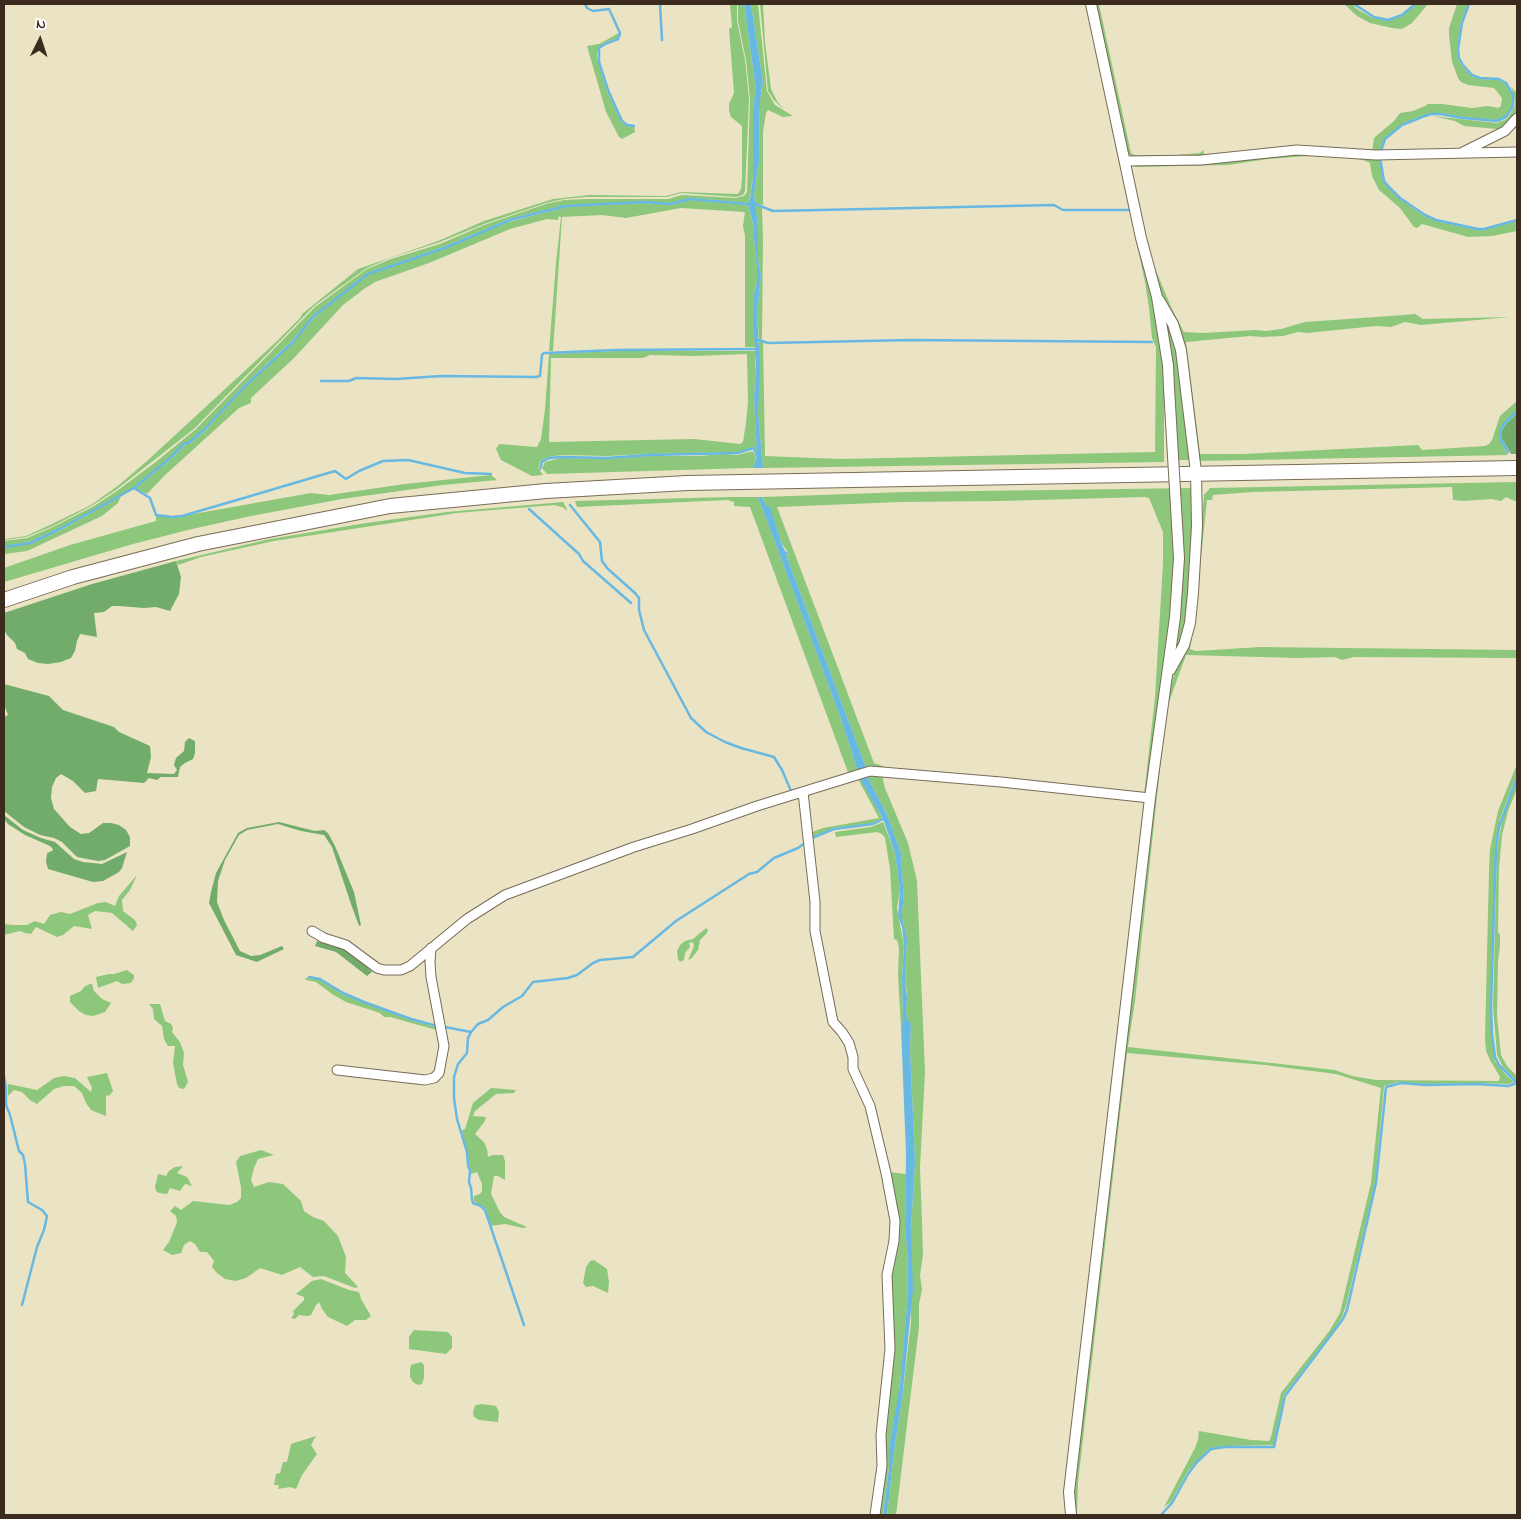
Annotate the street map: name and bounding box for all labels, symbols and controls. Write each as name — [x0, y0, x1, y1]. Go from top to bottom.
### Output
text: N — [36, 14, 47, 35]
north arrow — [15, 15, 65, 65]

